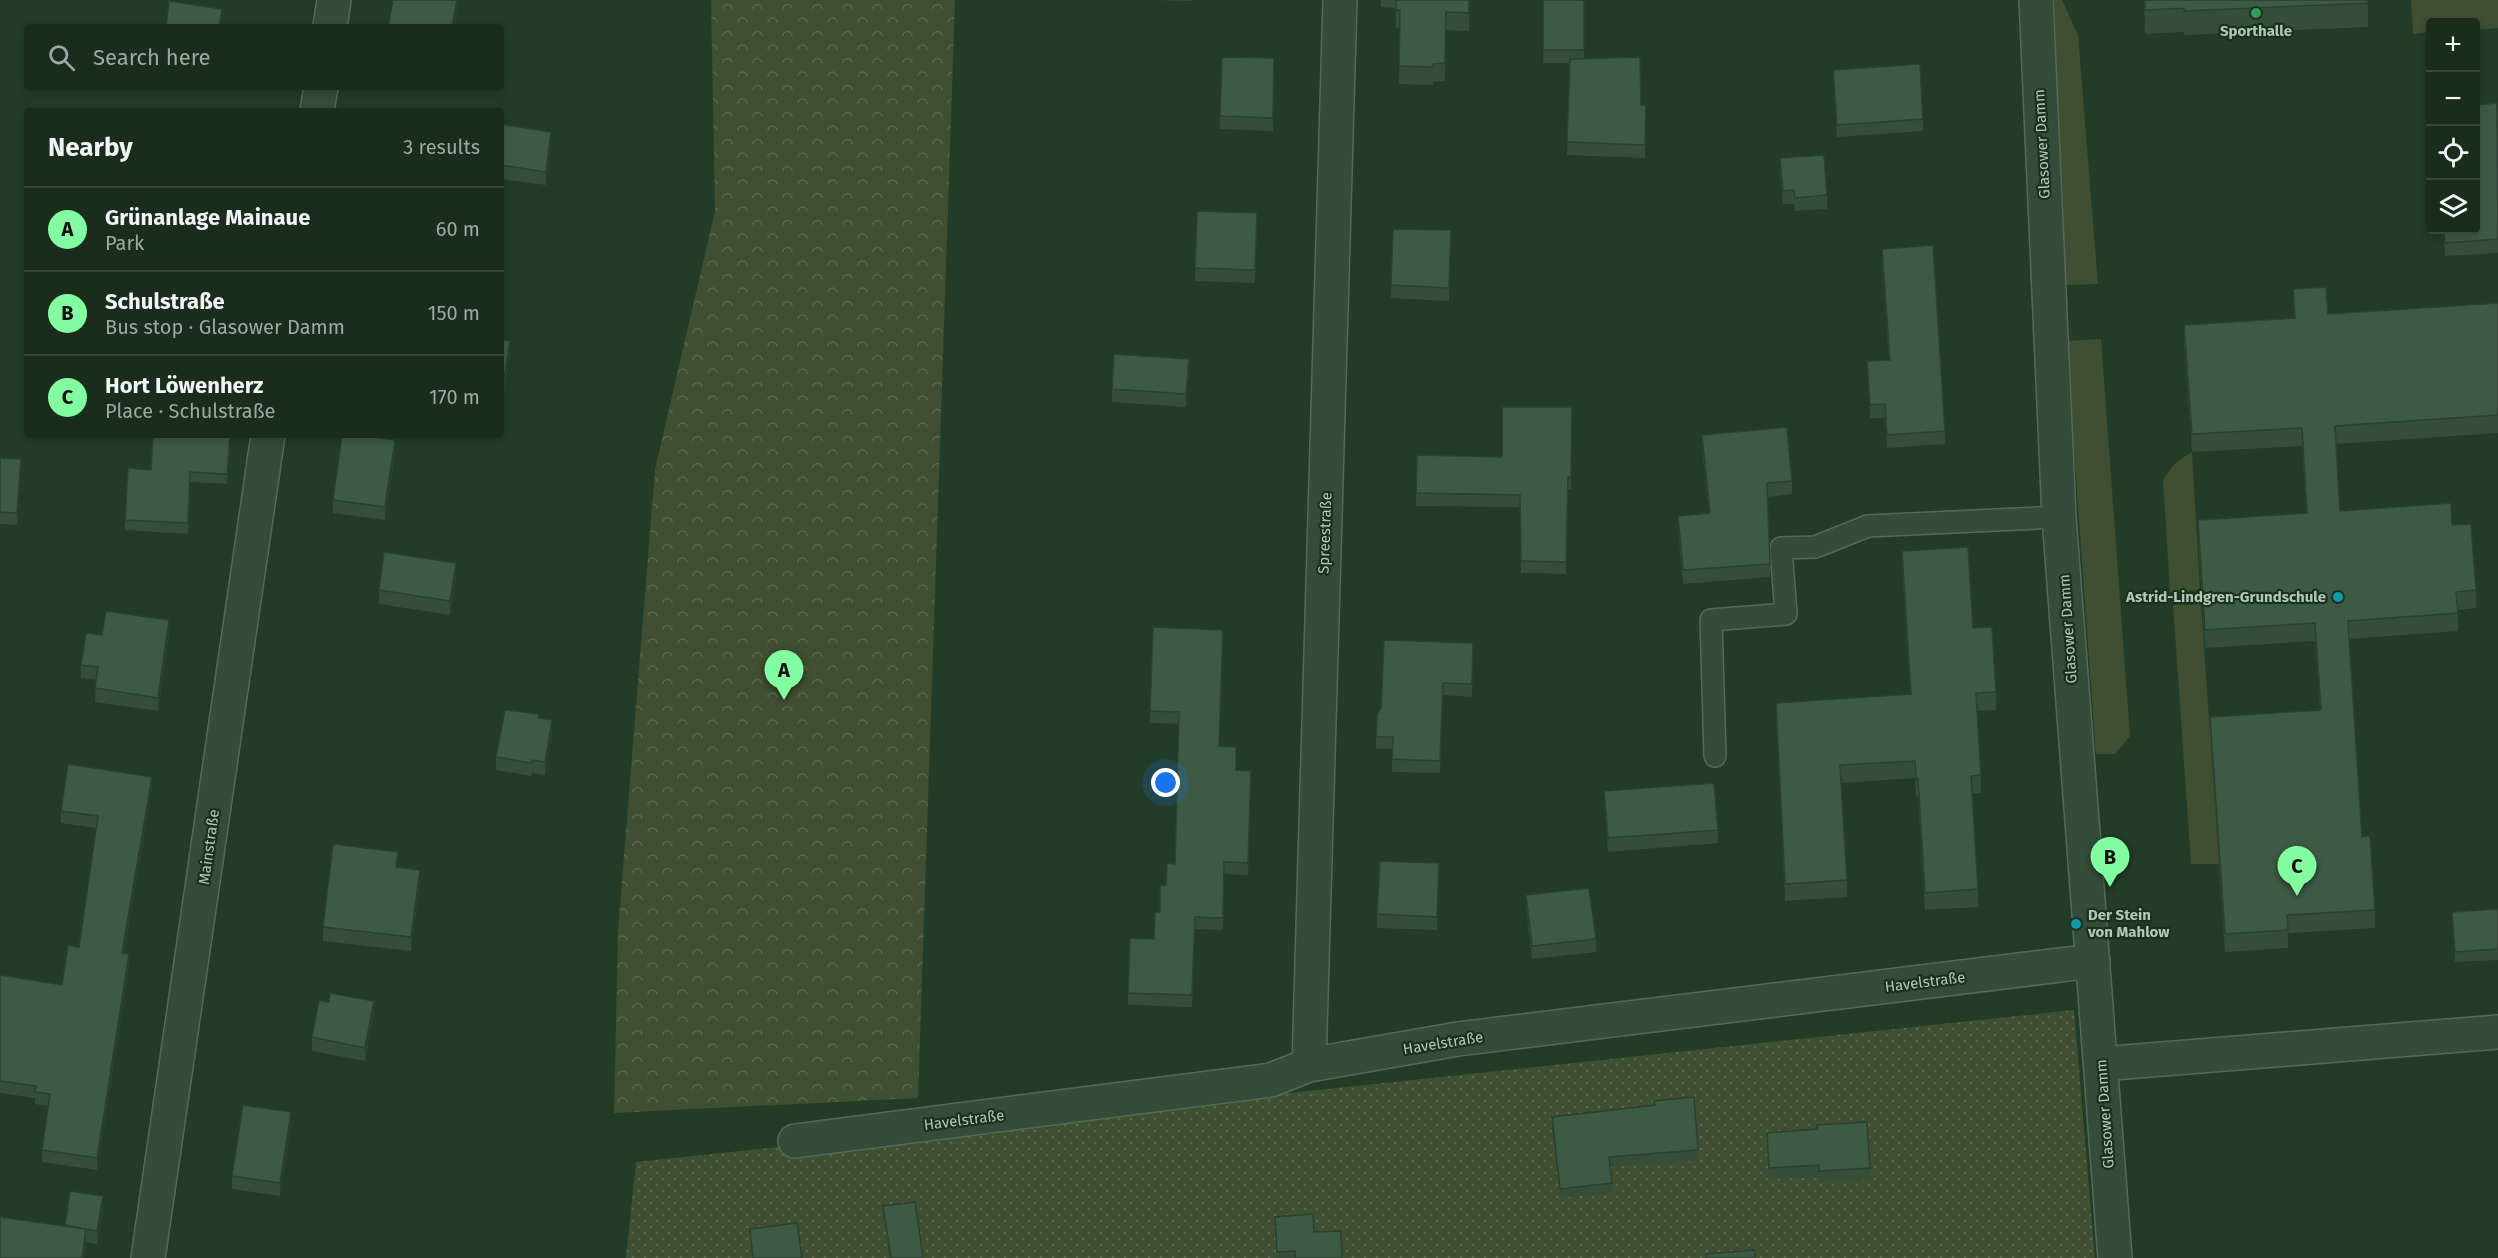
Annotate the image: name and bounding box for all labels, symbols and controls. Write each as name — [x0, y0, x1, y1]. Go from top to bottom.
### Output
marker: Sporthalle — [2249, 6, 2263, 20]
map controls — [2426, 18, 2480, 234]
button: + — [2426, 18, 2480, 72]
place label: Sporthalle — [2220, 22, 2292, 40]
search box — [24, 24, 504, 90]
icon: search — [45, 41, 78, 74]
text: Search here — [93, 44, 211, 71]
button: − — [2426, 72, 2480, 126]
street label: Glasower Damm — [2030, 89, 2054, 199]
button: locate — [2426, 126, 2480, 180]
text: Nearby — [48, 132, 133, 163]
text: 3 results — [403, 135, 480, 159]
button: layers — [2426, 180, 2480, 234]
text: Grünanlage Mainaue — [105, 204, 310, 231]
text: A — [62, 217, 73, 241]
text: 60 m — [436, 217, 480, 241]
text: Park — [105, 231, 144, 255]
text: Schulstraße — [105, 288, 225, 315]
text: B — [61, 301, 74, 325]
text: 150 m — [428, 301, 480, 325]
text: Bus stop · Glasower Damm — [105, 315, 345, 339]
text: Hort Löwenherz — [105, 372, 263, 399]
text: C — [62, 385, 73, 409]
text: 170 m — [429, 385, 480, 409]
text: Place · Schulstraße — [105, 399, 275, 423]
street label: Spreestraße — [1315, 492, 1335, 574]
street label: Glasower Damm — [2055, 574, 2081, 684]
place label: Astrid-Lindgren-Grundschule — [2125, 588, 2326, 606]
marker: Astrid-Lindgren-Grundschule — [2331, 590, 2345, 604]
pin: A — [764, 650, 804, 700]
your location — [1151, 768, 1180, 797]
street label: Mainstraße — [195, 808, 223, 886]
pin: B — [2090, 838, 2130, 887]
pin: C — [2278, 846, 2316, 896]
place label: Der Stein von Mahlow — [2087, 906, 2170, 941]
marker: Der Stein von Mahlow — [2069, 917, 2083, 931]
street label: Havelstraße — [1884, 968, 1966, 996]
street label: Havelstraße — [1402, 1028, 1484, 1058]
street label: Glasower Damm — [2092, 1059, 2118, 1169]
street label: Havelstraße — [923, 1106, 1005, 1134]

